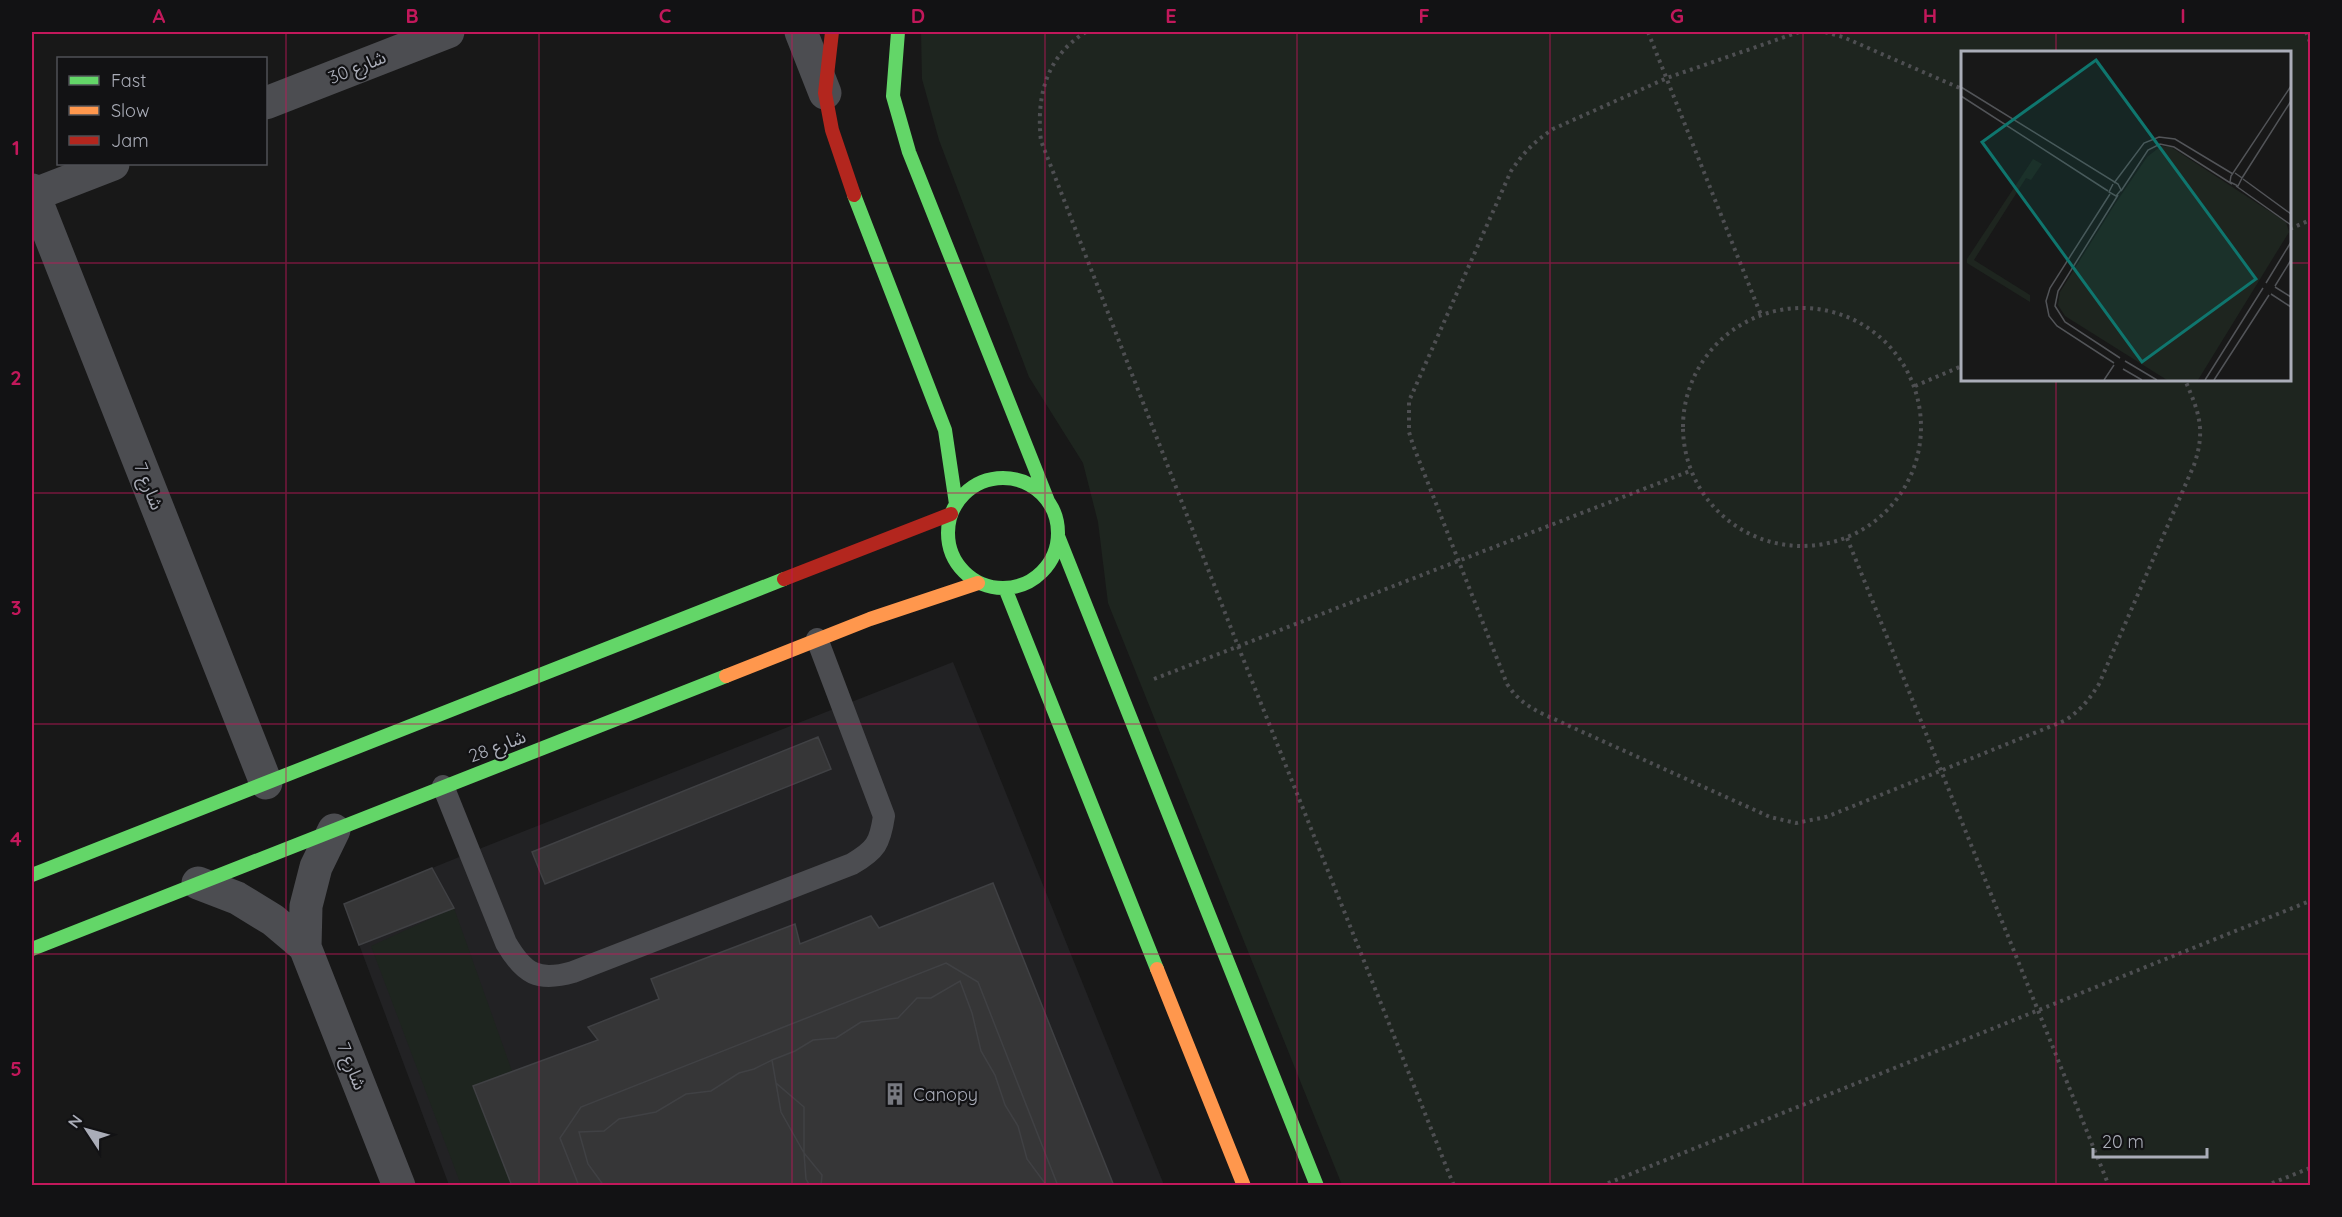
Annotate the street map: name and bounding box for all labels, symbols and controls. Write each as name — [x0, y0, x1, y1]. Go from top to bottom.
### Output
text: A — [153, 3, 166, 28]
text: B — [405, 3, 419, 28]
text: C — [659, 3, 672, 28]
text: D — [911, 3, 925, 28]
text: E — [1165, 3, 1177, 28]
text: F — [1418, 3, 1430, 28]
text: G — [1670, 3, 1684, 28]
text: H — [1923, 3, 1937, 28]
text: I — [2180, 3, 2186, 28]
street label: شارع 30 — [325, 45, 390, 92]
inset map — [1961, 51, 2291, 381]
legend — [57, 57, 267, 165]
text: Fast — [111, 69, 146, 92]
text: Slow — [111, 99, 149, 122]
text: Jam — [111, 129, 149, 152]
text: 1 — [12, 135, 20, 160]
text: 2 — [10, 365, 22, 390]
street label: شارع 7 — [126, 459, 169, 514]
text: 3 — [11, 595, 21, 620]
street label: شارع 28 — [465, 725, 530, 770]
text: 4 — [10, 826, 22, 851]
street label: شارع 7 — [329, 1039, 372, 1094]
text: 5 — [10, 1056, 22, 1081]
building icon: Canopy — [882, 1081, 908, 1107]
place label: Canopy — [913, 1083, 978, 1106]
north arrow — [57, 1100, 117, 1160]
text: N — [63, 1111, 86, 1132]
scale bar — [2093, 1121, 2207, 1159]
text: 20 m — [2102, 1130, 2144, 1153]

